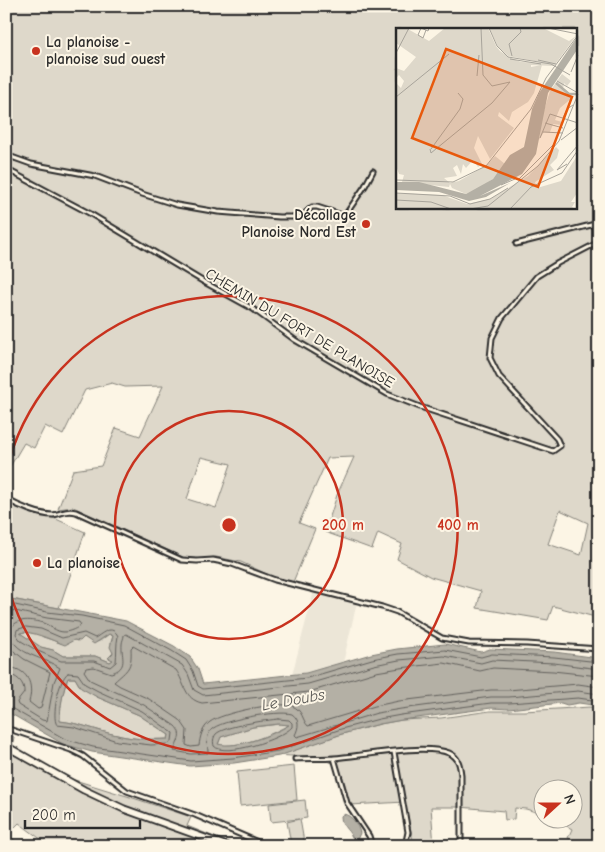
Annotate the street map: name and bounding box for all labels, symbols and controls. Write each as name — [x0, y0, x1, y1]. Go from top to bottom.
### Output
inset map — [396, 28, 578, 209]
place label: La planoise - planoise sud ouest — [46, 33, 166, 68]
marker: La planoise - planoise sud ouest — [30, 45, 42, 57]
place label: Décollage Planoise Nord Est — [241, 206, 357, 241]
marker: Décollage Planoise Nord Est — [360, 218, 372, 230]
street label: CHEMIN DU FORT DE PLANOISE — [202, 264, 398, 392]
centre of rings — [220, 516, 238, 534]
text: 200 m — [322, 516, 364, 534]
text: 400 m — [437, 516, 479, 534]
place label: La planoise — [47, 554, 120, 572]
marker: La planoise — [31, 557, 43, 569]
water label: Le Doubs — [260, 686, 326, 714]
north arrow — [532, 780, 582, 830]
text: N — [560, 792, 579, 807]
scale bar — [25, 797, 140, 829]
text: 200 m — [32, 806, 76, 824]

